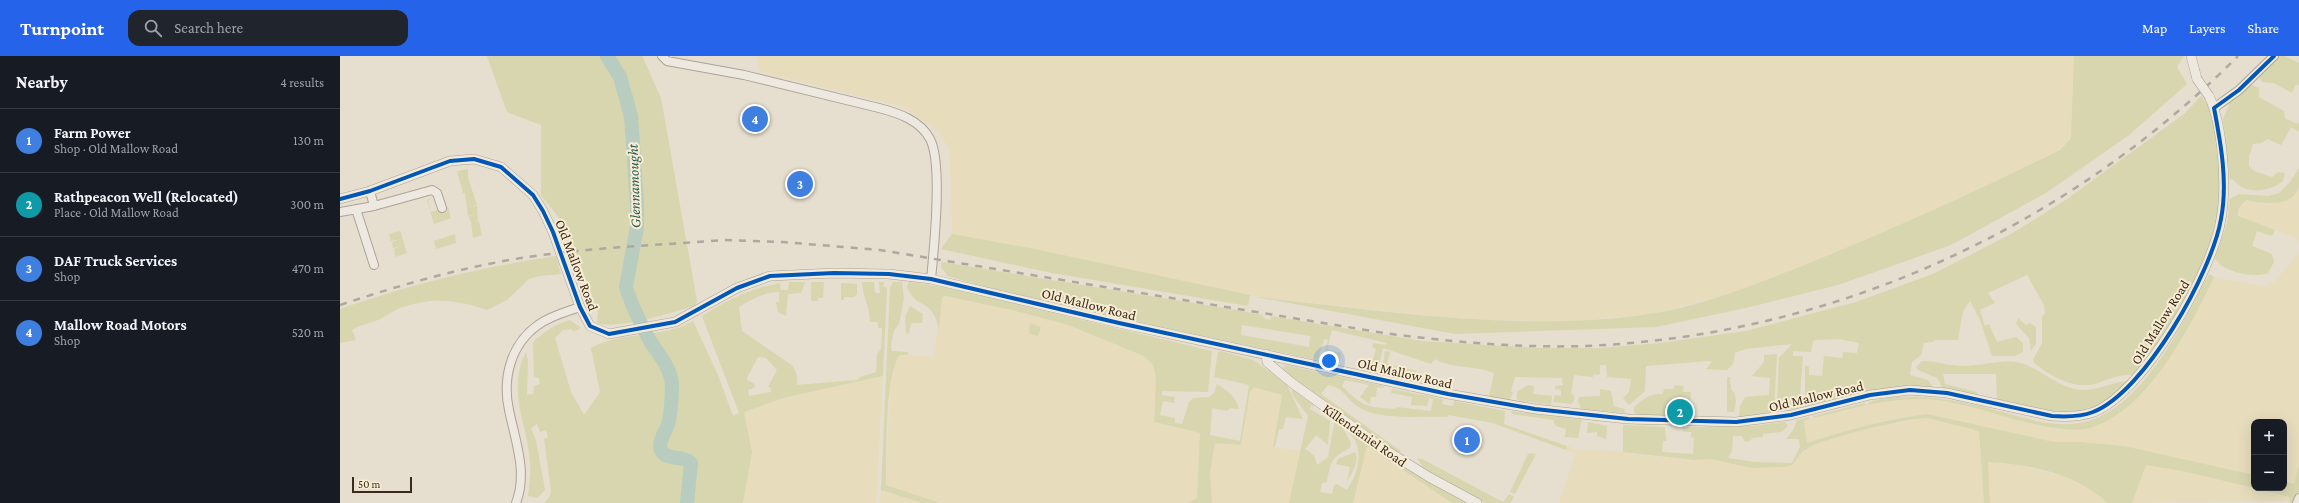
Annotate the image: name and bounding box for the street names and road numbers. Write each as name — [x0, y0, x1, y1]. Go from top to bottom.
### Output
street label: Old Mallow Road — [552, 217, 602, 314]
street label: Old Mallow Road — [2128, 276, 2193, 367]
street label: Old Mallow Road — [1040, 285, 1138, 324]
street label: Old Mallow Road — [1356, 354, 1455, 392]
street label: Old Mallow Road — [1767, 377, 1866, 415]
street label: Killendaniel Road — [1320, 400, 1410, 470]

